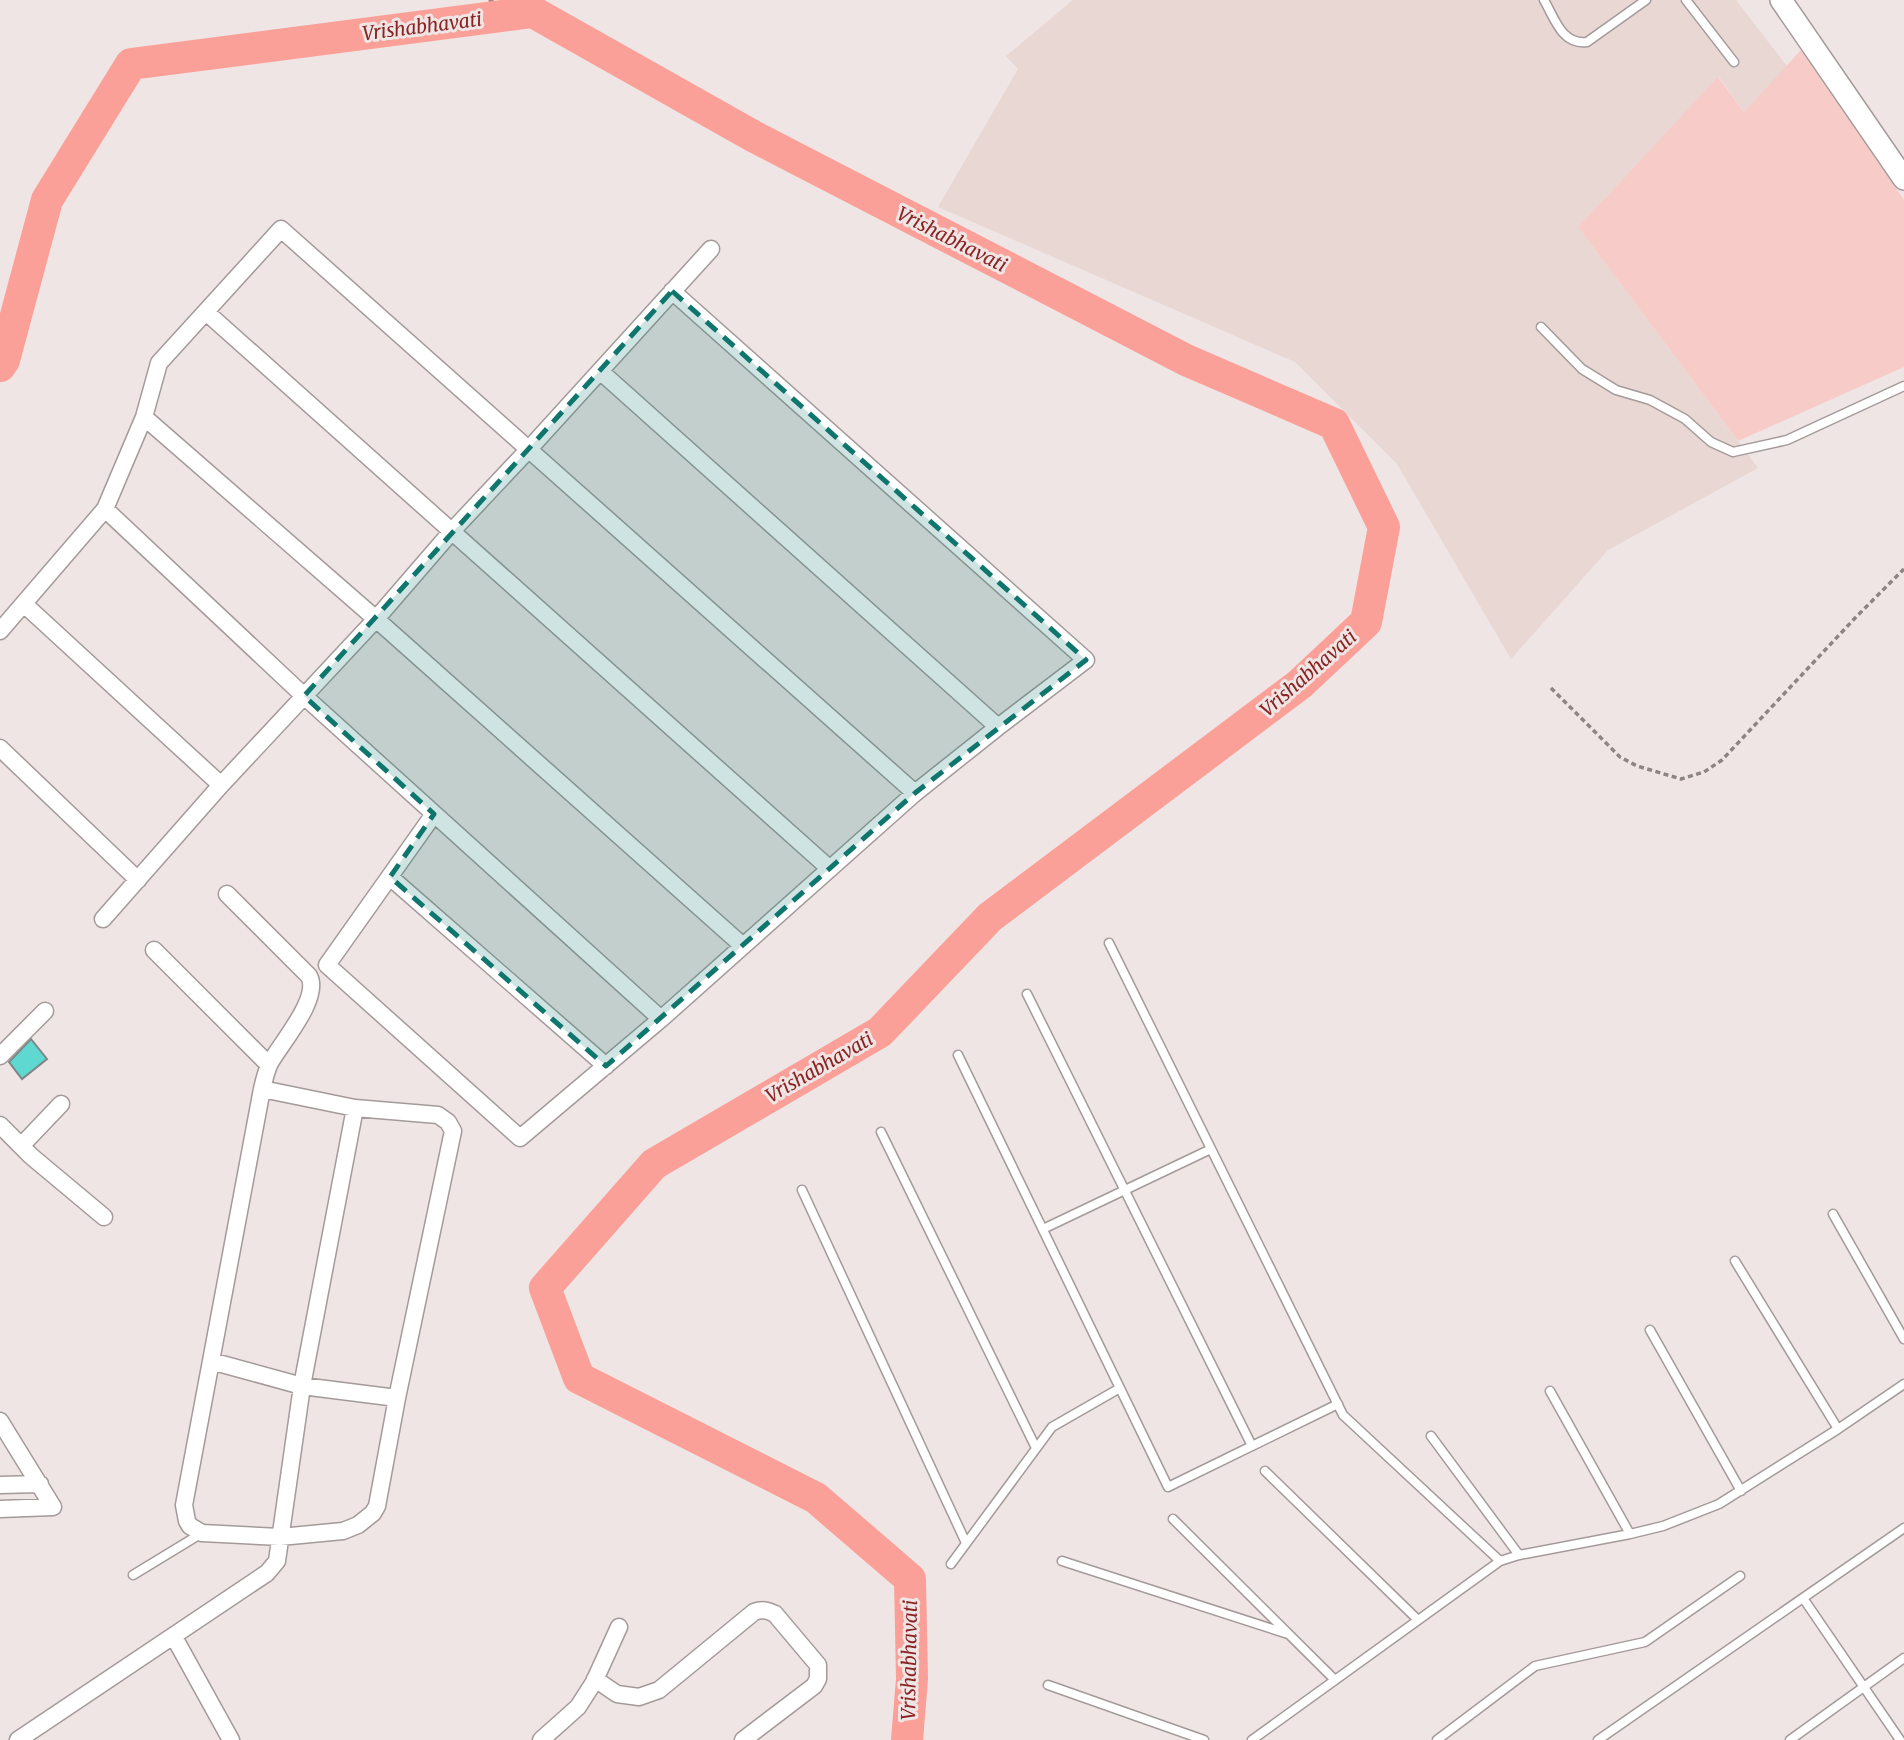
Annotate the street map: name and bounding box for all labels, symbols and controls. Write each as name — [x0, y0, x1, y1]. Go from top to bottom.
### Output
water label: Vrishabhavati — [361, 7, 483, 45]
water label: Vrishabhavati — [893, 201, 1011, 277]
water label: Vrishabhavati — [1255, 624, 1361, 722]
water label: Vrishabhavati — [761, 1027, 877, 1107]
water label: Vrishabhavati — [896, 1600, 922, 1720]

